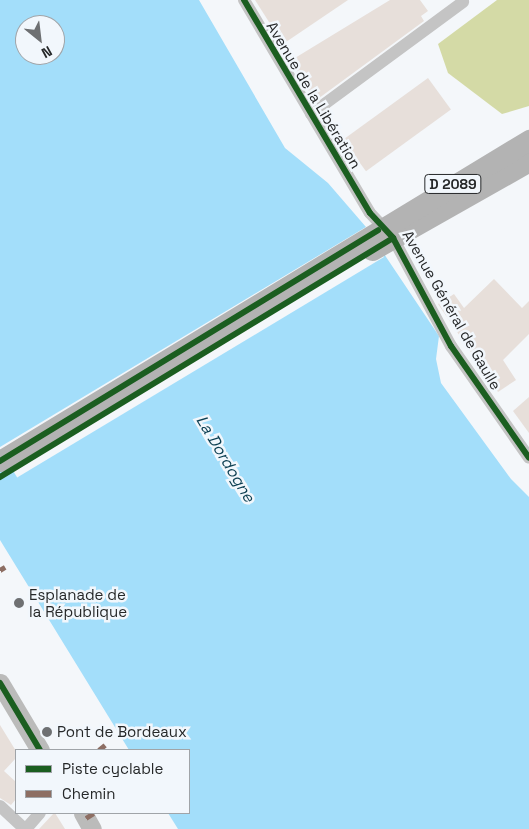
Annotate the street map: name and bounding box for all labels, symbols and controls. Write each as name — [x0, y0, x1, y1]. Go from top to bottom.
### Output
north arrow — [15, 15, 65, 65]
street label: Avenue de la Libération — [263, 18, 365, 172]
text: N — [38, 42, 55, 62]
road number: D 2089 — [424, 172, 482, 195]
street label: Avenue Général de Gaulle — [399, 227, 505, 393]
water label: La Dordogne — [192, 412, 258, 506]
place label: Esplanade de la République — [29, 585, 127, 620]
marker: Esplanade de la République — [13, 597, 25, 609]
place label: Pont de Bordeaux — [57, 723, 187, 741]
marker: Pont de Bordeaux — [41, 726, 53, 738]
legend — [15, 749, 190, 814]
text: Piste cyclable — [62, 759, 163, 778]
text: Chemin — [62, 784, 115, 803]

